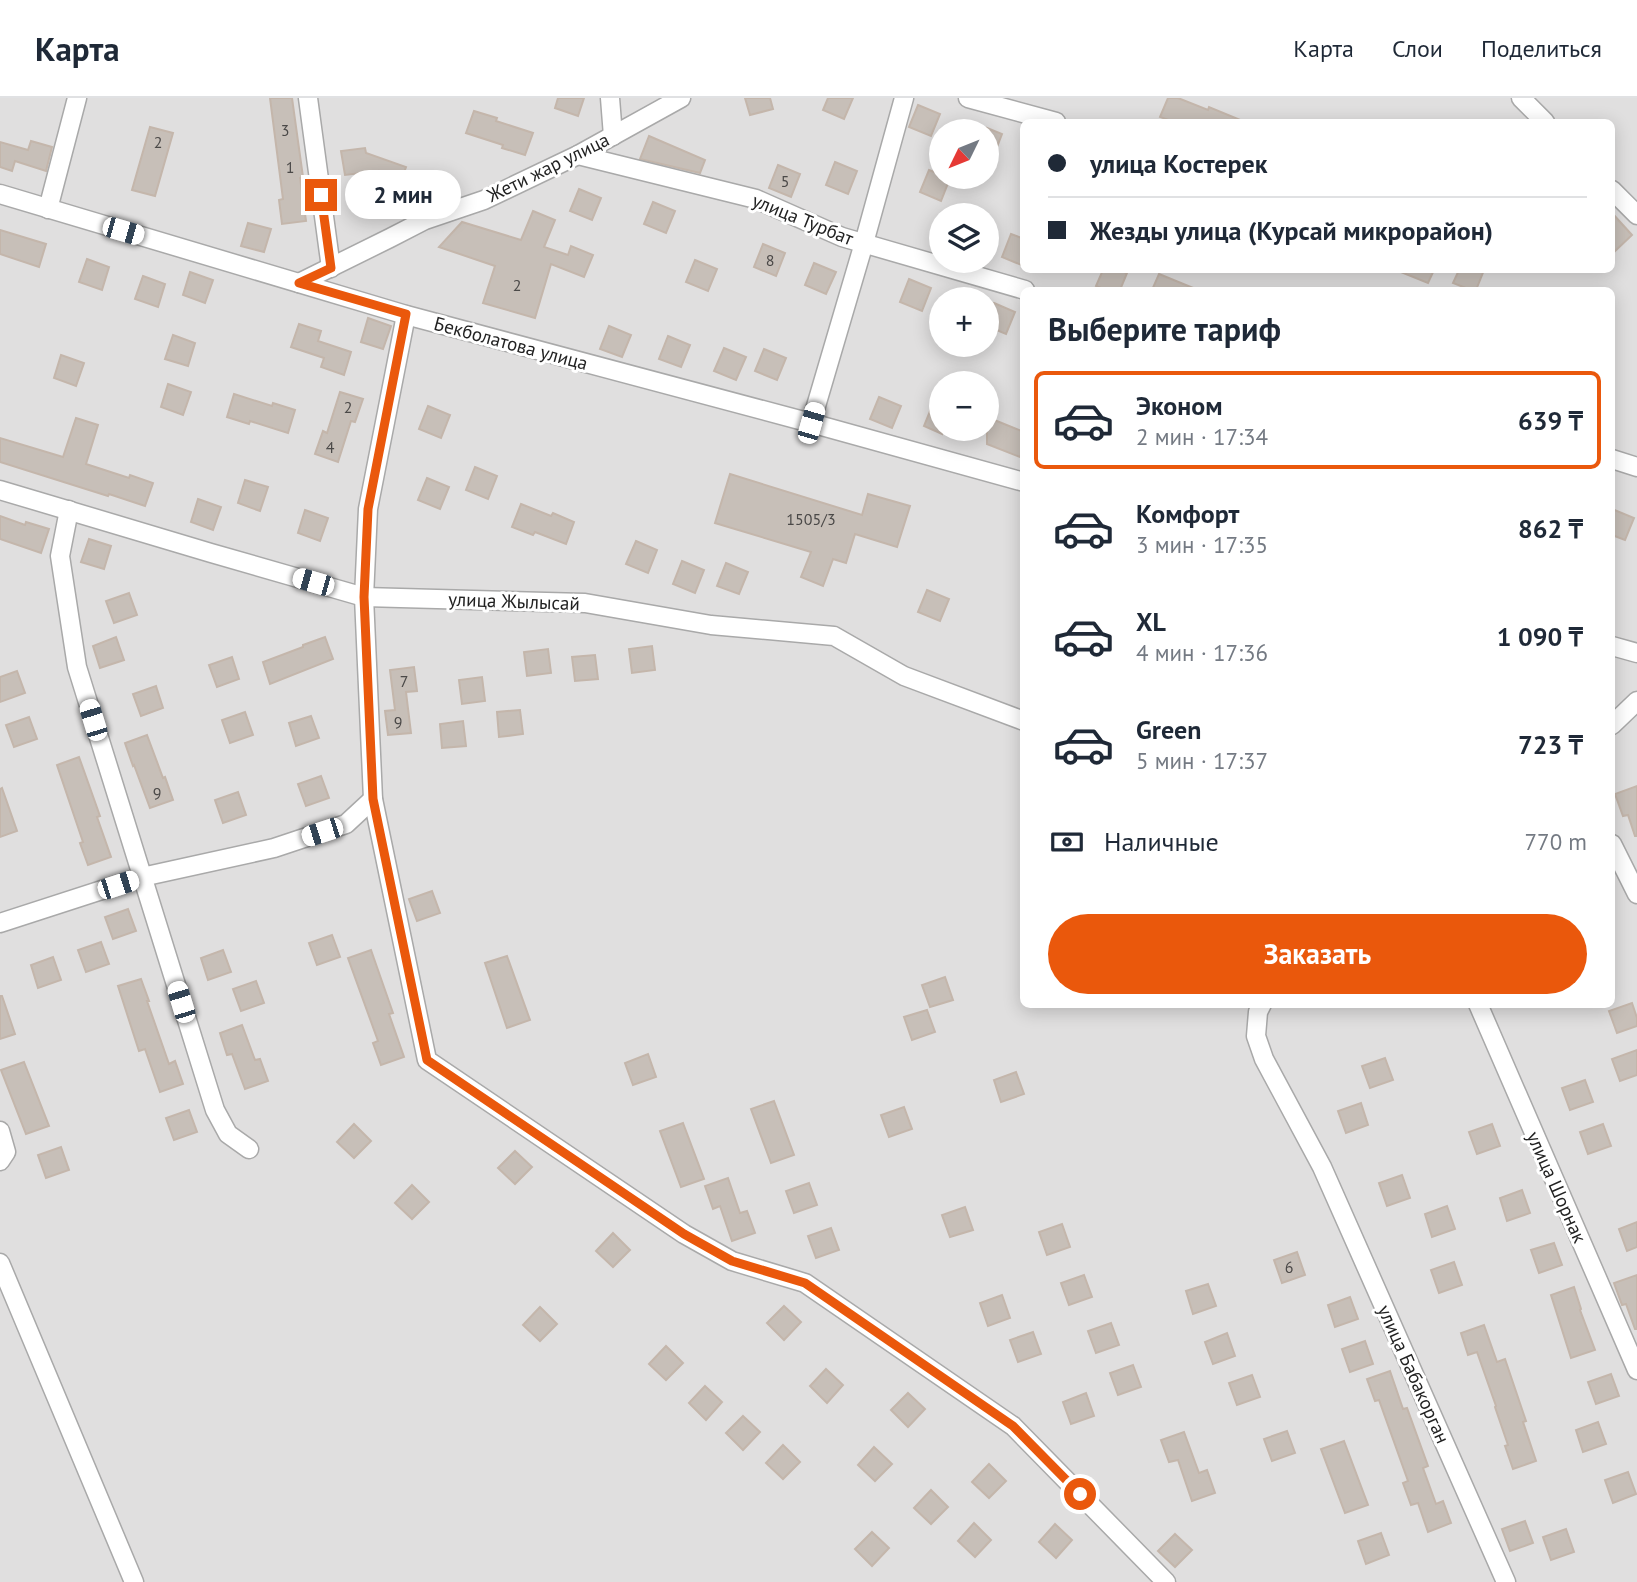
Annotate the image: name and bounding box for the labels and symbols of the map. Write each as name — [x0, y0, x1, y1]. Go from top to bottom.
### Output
north arrow — [929, 119, 999, 189]
house number: 3 — [281, 120, 289, 140]
street label: Жети жар улица — [482, 127, 613, 207]
house number: 2 — [154, 132, 162, 152]
house number: 1 — [286, 157, 294, 177]
callout: 2 мин — [346, 170, 461, 220]
house number: 5 — [781, 171, 789, 191]
route end — [305, 179, 337, 211]
street label: улица Турбат — [749, 188, 858, 250]
car — [100, 215, 147, 247]
house number: 8 — [766, 250, 774, 270]
house number: 2 — [513, 275, 521, 295]
street label: Бекболатова улица — [431, 311, 591, 375]
house number: 2 — [344, 397, 352, 417]
car — [796, 400, 827, 446]
house number: 4 — [326, 437, 335, 457]
house number: 1505/3 — [786, 509, 836, 529]
car — [290, 566, 337, 598]
street label: улица Жылысай — [448, 587, 580, 615]
house number: 7 — [400, 671, 408, 691]
car — [77, 697, 110, 743]
house number: 9 — [394, 712, 402, 732]
house number: 9 — [153, 783, 161, 803]
car — [299, 816, 346, 848]
car — [95, 869, 142, 901]
car — [165, 979, 198, 1025]
street label: улица Шорнак — [1522, 1128, 1592, 1246]
house number: 6 — [1285, 1257, 1293, 1277]
street label: улица Бабакорган — [1373, 1301, 1455, 1447]
route start — [1064, 1478, 1096, 1510]

